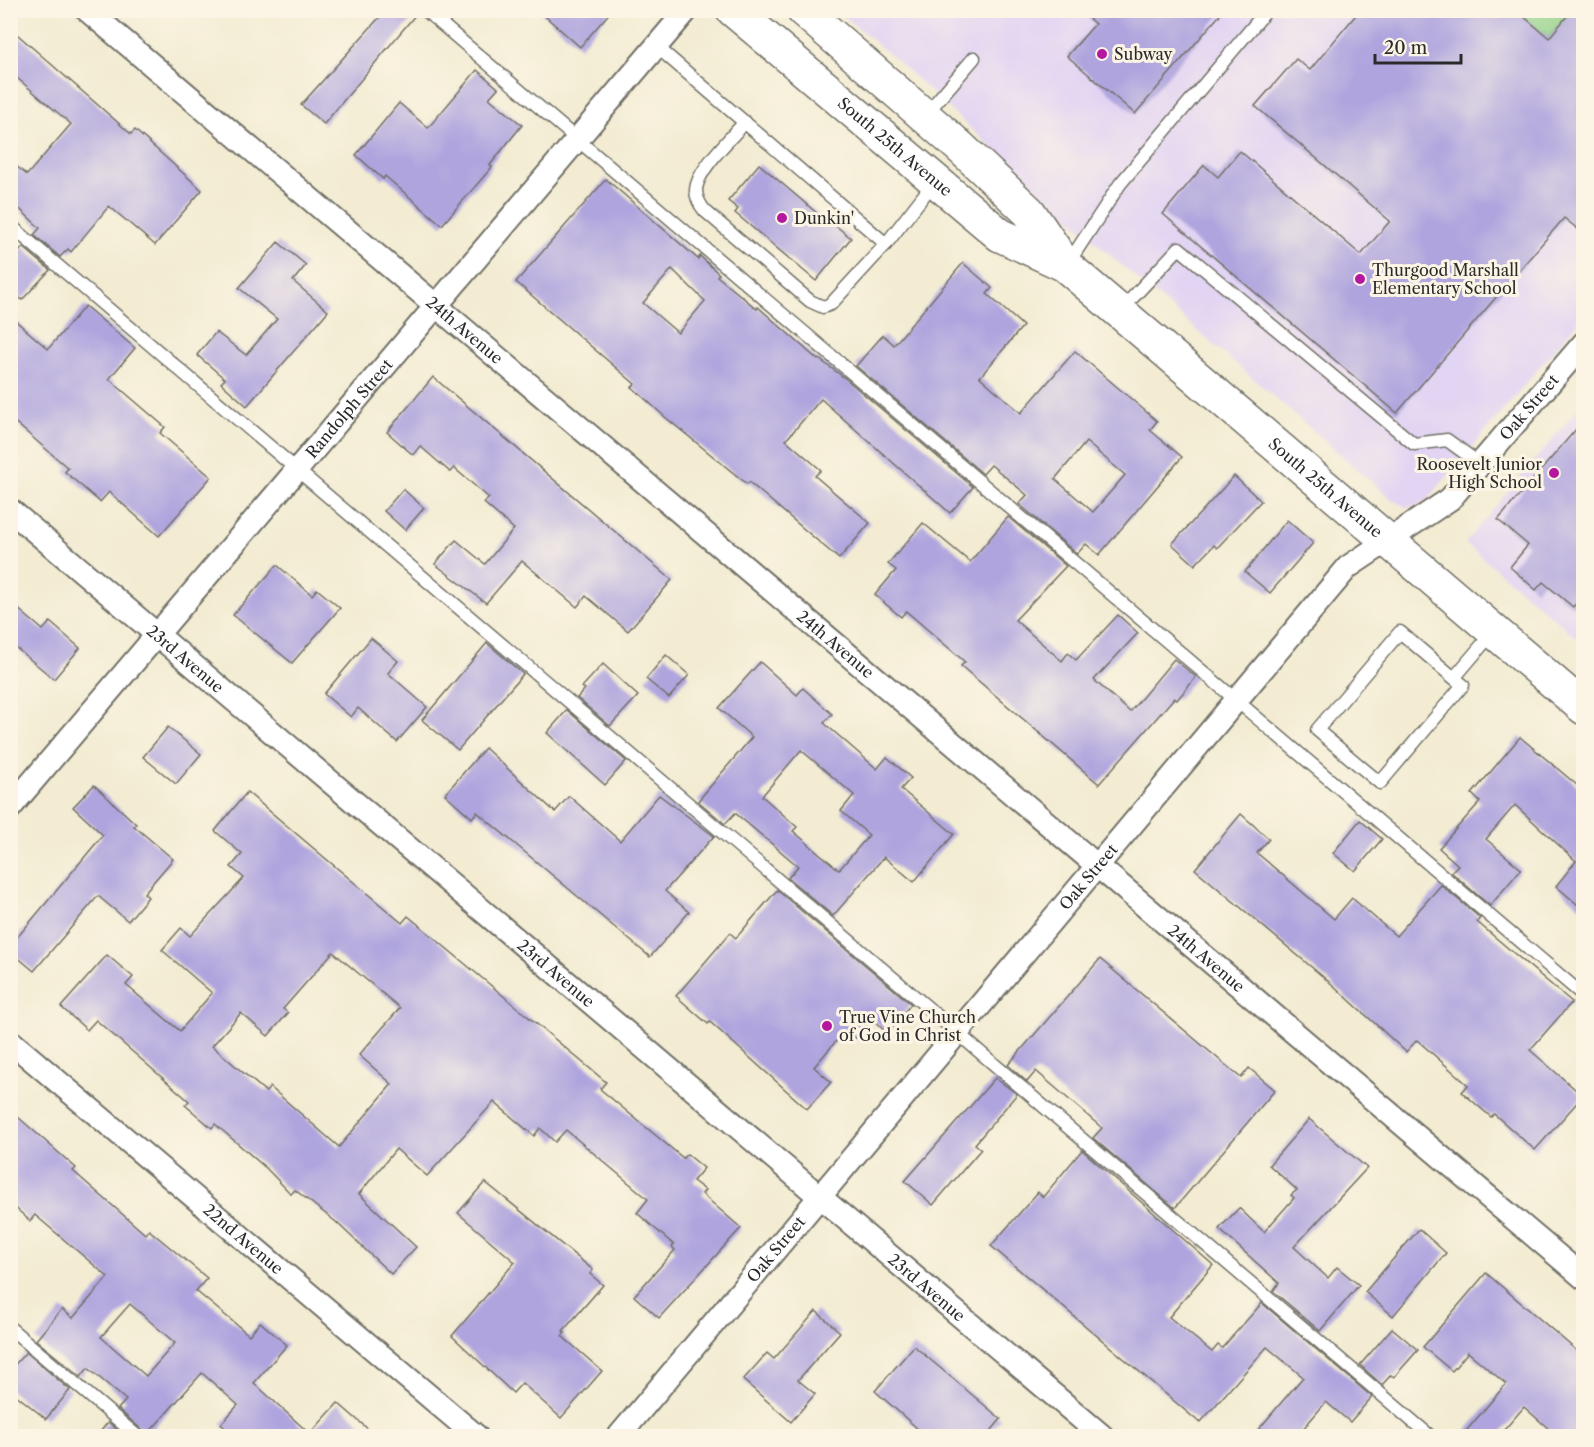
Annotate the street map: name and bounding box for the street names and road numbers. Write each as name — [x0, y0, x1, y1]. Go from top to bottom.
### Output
street label: South 25th Avenue — [834, 93, 956, 200]
street label: 24th Avenue — [422, 292, 507, 368]
street label: Randolph Street — [301, 354, 397, 462]
street label: Oak Street — [1495, 370, 1563, 444]
street label: South 25th Avenue — [1265, 433, 1387, 542]
street label: 24th Avenue — [793, 606, 878, 682]
street label: 23rd Avenue — [143, 620, 228, 697]
street label: Oak Street — [1055, 839, 1122, 914]
street label: 24th Avenue — [1164, 920, 1249, 996]
street label: 23rd Avenue — [513, 935, 599, 1011]
street label: 22nd Avenue — [199, 1199, 288, 1278]
street label: Oak Street — [742, 1212, 810, 1286]
street label: 23rd Avenue — [884, 1249, 969, 1326]

